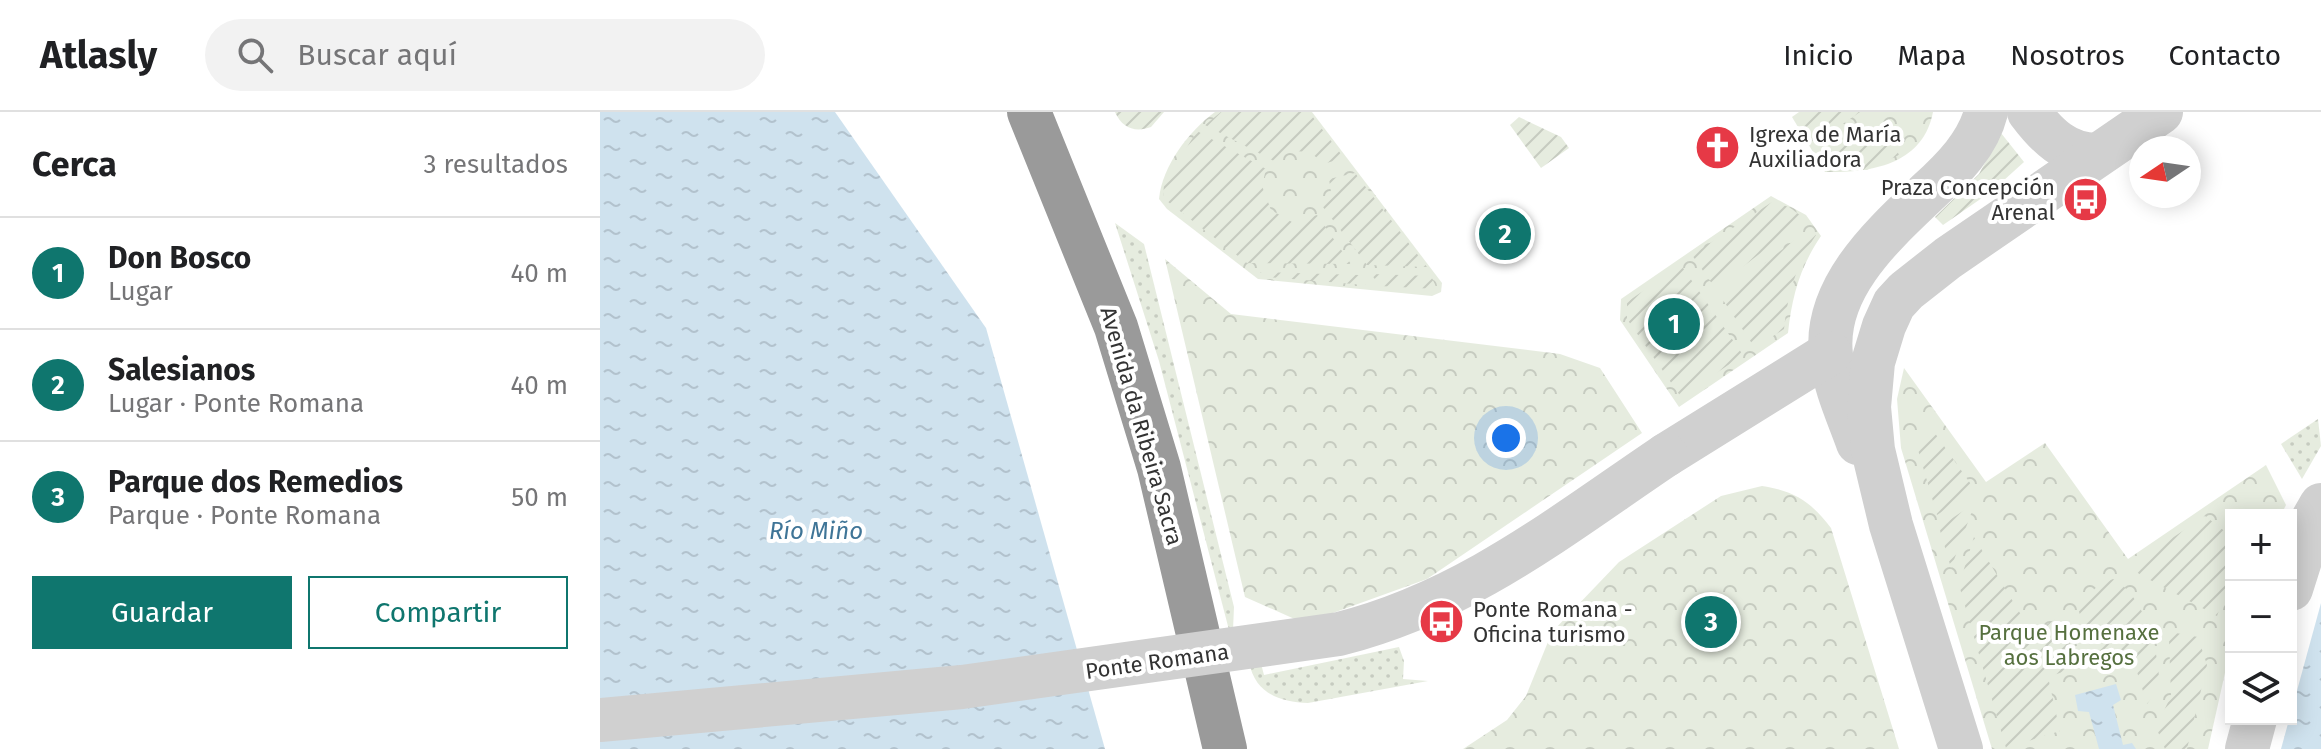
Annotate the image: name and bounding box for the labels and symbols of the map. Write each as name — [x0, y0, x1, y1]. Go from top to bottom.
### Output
place label: Igrexa de María Auxiliadora — [1749, 121, 1901, 173]
church icon: Igrexa de María Auxiliadora — [1694, 123, 1742, 171]
north arrow — [2129, 136, 2201, 208]
place label: Praza Concepción Arenal — [1881, 174, 2055, 226]
bus stop icon: Praza Concepción Arenal — [2062, 176, 2110, 224]
pin: 2 — [1479, 204, 1531, 264]
pin: 1 — [1648, 294, 1700, 354]
street label: Avenida da Ribeira Sacra — [1095, 304, 1189, 548]
your location — [1486, 418, 1526, 458]
water label: Río Miño — [769, 517, 863, 545]
pin: 3 — [1685, 592, 1737, 652]
place label: Ponte Romana - Oficina turismo — [1473, 596, 1633, 648]
bus stop icon: Ponte Romana - Oficina turismo — [1418, 598, 1466, 646]
park label: Parque Homenaxe aos Labregos — [1978, 619, 2160, 671]
street label: Ponte Romana — [1083, 638, 1231, 685]

